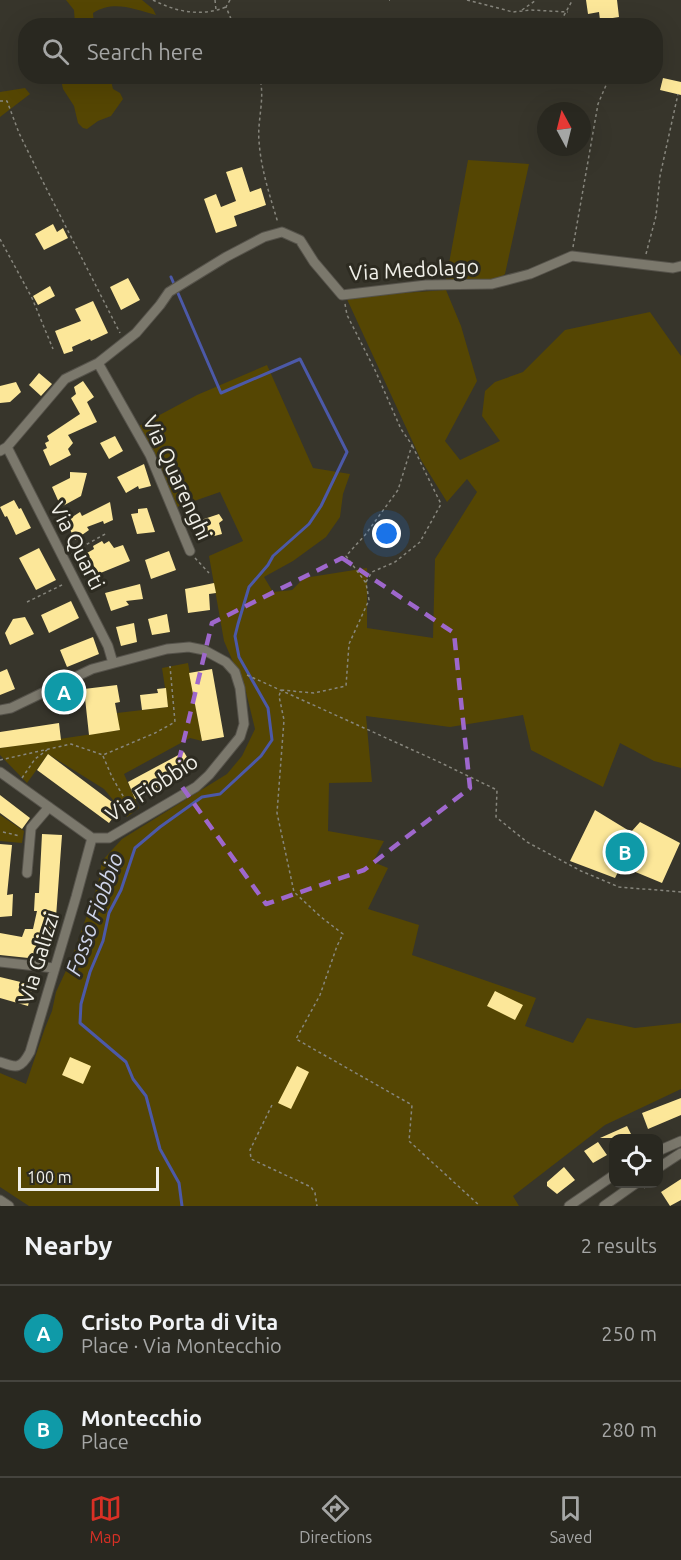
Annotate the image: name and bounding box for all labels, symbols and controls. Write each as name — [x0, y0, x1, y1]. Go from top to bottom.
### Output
search box — [18, 18, 663, 84]
icon: search — [39, 35, 72, 68]
text: Search here — [87, 39, 203, 64]
north arrow — [537, 102, 591, 156]
street label: Via Medolago — [348, 254, 479, 284]
street label: Via Quarenghi — [139, 412, 217, 544]
street label: Via Quarti — [46, 498, 110, 593]
your location — [372, 519, 401, 548]
pin: A — [44, 670, 84, 714]
street label: Via Fiobbio — [101, 748, 202, 826]
pin: B — [606, 830, 644, 874]
water label: Fosso Fiobbio — [60, 849, 127, 979]
street label: Via Galizzi — [13, 909, 63, 1006]
map controls — [609, 1134, 663, 1188]
button: locate — [609, 1134, 663, 1188]
scale bar — [18, 1164, 159, 1192]
text: 100 m — [27, 1168, 72, 1186]
text: Nearby — [24, 1231, 112, 1260]
text: 2 results — [581, 1234, 657, 1257]
text: Cristo Porta di Vita — [81, 1309, 278, 1334]
text: A — [36, 1322, 51, 1345]
text: 250 m — [601, 1322, 657, 1345]
text: Place · Via Montecchio — [81, 1334, 282, 1357]
text: Montecchio — [81, 1405, 202, 1430]
text: B — [37, 1418, 50, 1441]
text: 280 m — [601, 1418, 657, 1441]
text: Place — [81, 1430, 129, 1453]
tab: Map — [89, 1492, 122, 1546]
tab: Directions — [299, 1492, 372, 1546]
tab: Saved — [550, 1492, 592, 1546]

